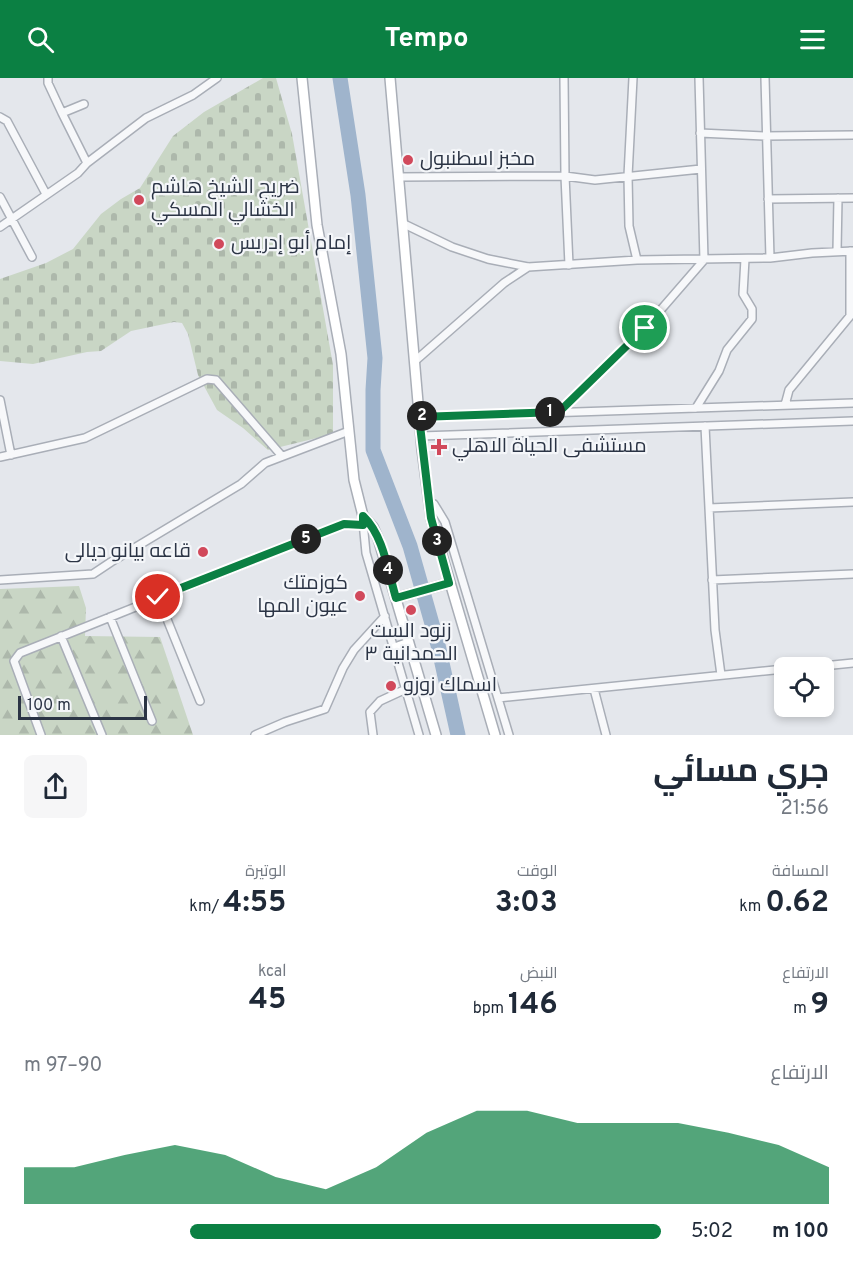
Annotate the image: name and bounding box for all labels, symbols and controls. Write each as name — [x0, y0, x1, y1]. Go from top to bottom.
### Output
text: Tempo — [385, 22, 468, 56]
icon: search — [24, 23, 57, 56]
icon: menu — [796, 23, 829, 56]
place label: مخبز اسطنبول — [420, 147, 535, 173]
marker: مخبز اسطنبول — [401, 153, 415, 167]
place label: ضريح الشيخ هاشم الخشالي المسكي — [151, 175, 300, 225]
marker: ضريح الشيخ هاشم الخشالي المسكي — [132, 193, 146, 207]
place label: إمام أبو إدريس — [231, 230, 352, 257]
marker: إمام أبو إدريس — [212, 237, 226, 251]
pin — [619, 302, 670, 353]
icon: arrive — [628, 311, 661, 344]
pin: 1 — [535, 397, 565, 427]
pin: 2 — [407, 401, 437, 431]
text: 1 — [547, 402, 553, 422]
text: 2 — [417, 406, 427, 426]
place label: مستشفى الحياة الاهلي — [452, 434, 647, 461]
marker: مستشفى الحياة الاهلي — [430, 438, 448, 456]
pin: 5 — [291, 524, 321, 554]
pin: 3 — [422, 526, 452, 556]
text: 5 — [301, 529, 311, 549]
text: 3 — [432, 531, 442, 551]
place label: قاعه بيانو ديالى — [65, 539, 191, 565]
marker: قاعه بيانو ديالى — [196, 545, 210, 559]
pin: 4 — [373, 555, 403, 585]
text: 4 — [383, 560, 393, 580]
pin — [132, 571, 183, 622]
place label: كوزمتك عيون المها — [257, 571, 348, 620]
icon: check — [141, 580, 174, 613]
marker: كوزمتك عيون المها — [353, 589, 367, 603]
marker: زنود الست الحمدانية ٣ — [404, 603, 418, 617]
place label: زنود الست الحمدانية ٣ — [364, 619, 458, 668]
map controls — [774, 657, 834, 717]
button: locate — [774, 657, 834, 717]
place label: اسماك زوزو — [403, 673, 497, 699]
marker: اسماك زوزو — [384, 679, 398, 693]
scale bar — [18, 693, 147, 720]
text: 100 m — [27, 696, 71, 716]
text: جري مسائي — [653, 752, 829, 794]
button: share — [24, 755, 87, 818]
text: 21:56 — [780, 796, 829, 822]
text: الوتيرة — [245, 862, 286, 882]
text: الوقت — [517, 862, 558, 882]
text: المسافة — [772, 862, 829, 882]
text: 4:55 — [223, 885, 286, 922]
text: 3:03 — [495, 885, 558, 922]
text: 0.62 — [765, 885, 829, 922]
text: /km — [189, 897, 223, 917]
text: km — [739, 897, 765, 917]
text: kcal — [258, 962, 286, 982]
text: النبض — [520, 964, 558, 984]
text: الارتفاع — [782, 964, 829, 984]
text: 45 — [249, 982, 286, 1019]
text: 146 — [508, 987, 558, 1024]
text: 9 — [811, 987, 829, 1024]
text: bpm — [473, 999, 508, 1019]
text: m — [793, 999, 811, 1019]
text: 90–97 m — [24, 1053, 102, 1079]
text: الارتفاع — [770, 1061, 829, 1087]
text: 5:02 — [691, 1219, 733, 1245]
text: 100 m — [772, 1219, 829, 1245]

